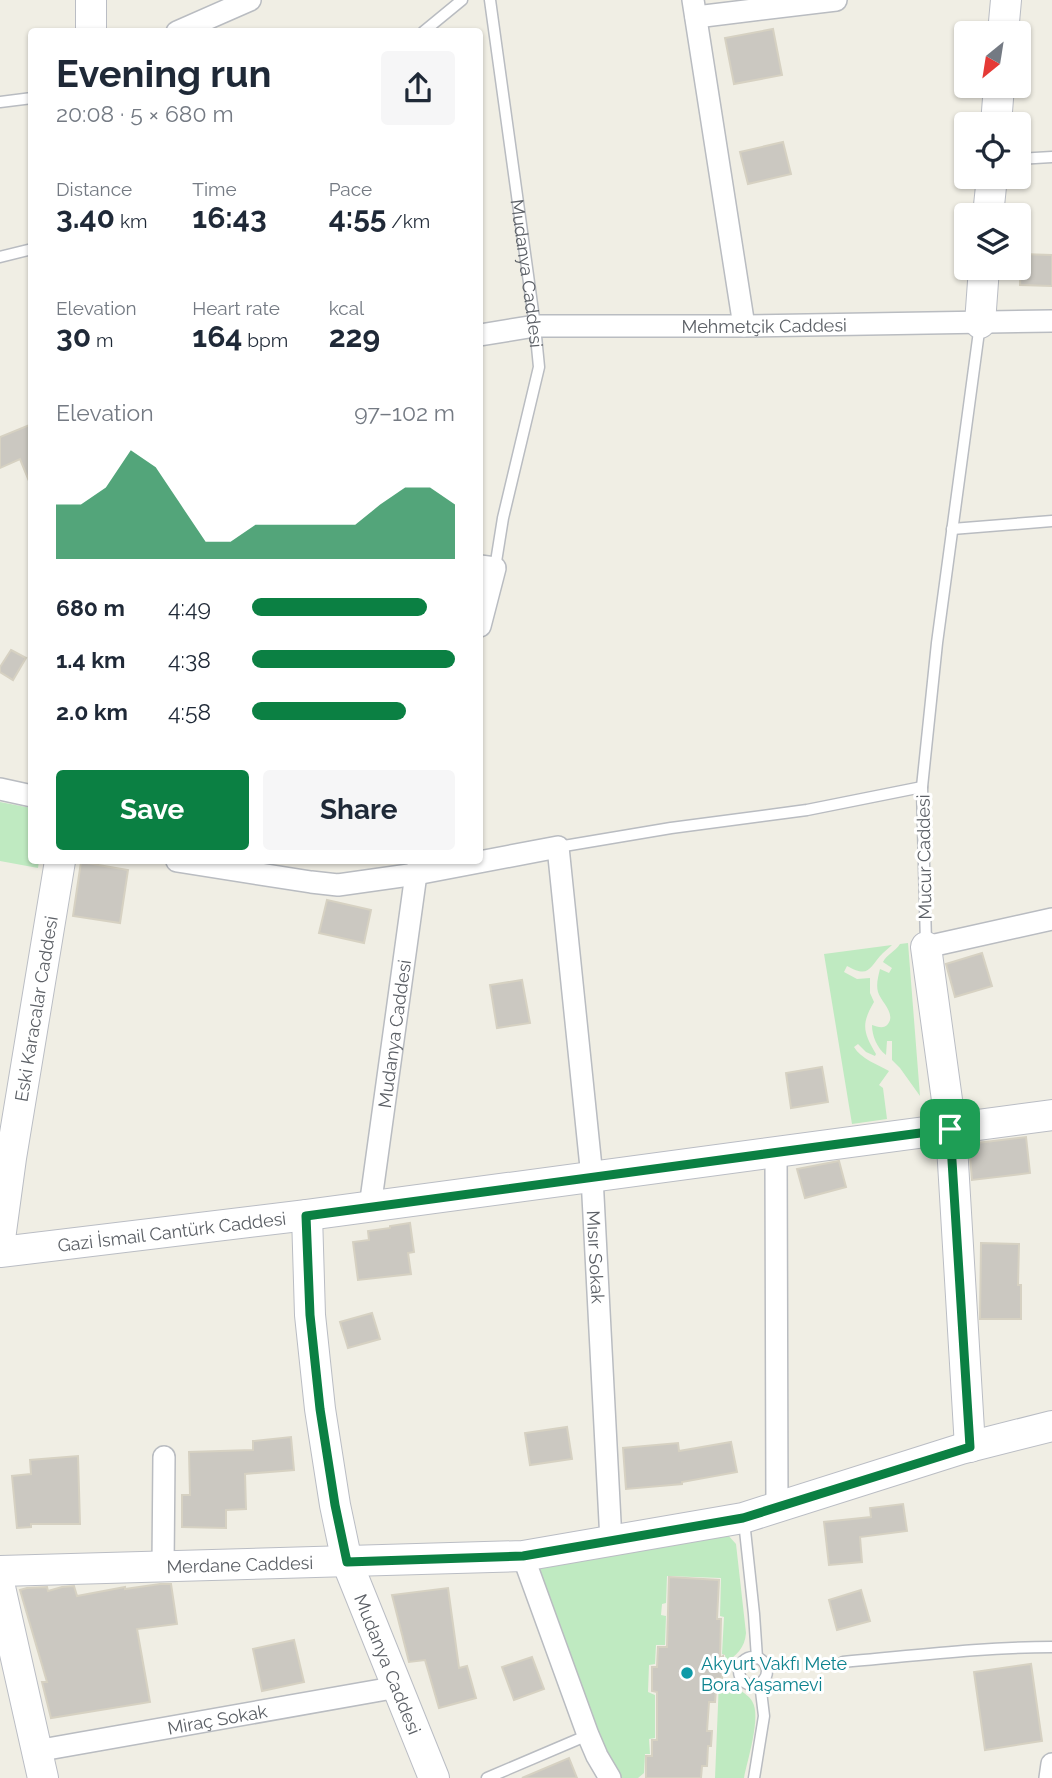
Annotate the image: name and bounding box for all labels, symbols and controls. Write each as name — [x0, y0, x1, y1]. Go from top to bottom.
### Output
north arrow — [954, 21, 1031, 98]
map controls — [954, 21, 1031, 280]
text: Evening run — [56, 51, 271, 96]
button: share — [381, 51, 455, 125]
text: 20:08 · 5 × 680 m — [56, 100, 234, 127]
button: locate — [954, 112, 1031, 189]
text: Distance — [56, 178, 132, 200]
text: Time — [192, 178, 237, 200]
text: Pace — [329, 178, 372, 200]
street label: Mudanya Caddesi — [507, 198, 548, 349]
text: 3.40 — [56, 200, 115, 235]
text: 16:43 — [192, 200, 267, 235]
text: 4:55 — [329, 200, 386, 235]
button: layers — [954, 203, 1031, 280]
text: km — [115, 210, 147, 232]
text: /km — [386, 210, 430, 232]
text: Elevation — [56, 297, 137, 319]
text: Heart rate — [192, 297, 280, 319]
text: kcal — [329, 297, 364, 319]
street label: Mehmetçik Caddesi — [682, 314, 847, 337]
text: 30 — [56, 319, 91, 354]
text: 164 — [192, 319, 243, 354]
text: 229 — [329, 319, 380, 354]
text: m — [91, 329, 113, 351]
text: bpm — [243, 329, 288, 351]
text: Elevation — [56, 399, 154, 426]
text: 97–102 m — [354, 399, 455, 426]
text: 680 m — [56, 594, 125, 621]
text: 4:49 — [168, 594, 211, 621]
text: 1.4 km — [56, 646, 125, 673]
text: 4:38 — [168, 646, 211, 673]
text: 2.0 km — [56, 698, 128, 725]
text: 4:58 — [168, 698, 211, 725]
button: Save — [56, 770, 249, 850]
button: Share — [263, 770, 455, 850]
street label: Mucur Caddesi — [912, 794, 936, 920]
street label: Eski Karacalar Caddesi — [10, 914, 61, 1103]
street label: Mudanya Caddesi — [373, 958, 415, 1109]
pin — [920, 1099, 980, 1159]
icon: arrive — [931, 1110, 969, 1148]
street label: Gazi İsmail Cantürk Caddesi — [56, 1207, 287, 1255]
street label: Mısır Sokak — [583, 1210, 609, 1305]
street label: Merdane Caddesi — [166, 1552, 314, 1577]
street label: Mudanya Caddesi — [350, 1591, 426, 1737]
place label: Akyurt Vakfı Mete Bora Yaşamevi — [701, 1653, 848, 1695]
marker: Akyurt Vakfı Mete Bora Yaşamevi — [679, 1665, 695, 1681]
street label: Miraç Sokak — [166, 1700, 269, 1738]

